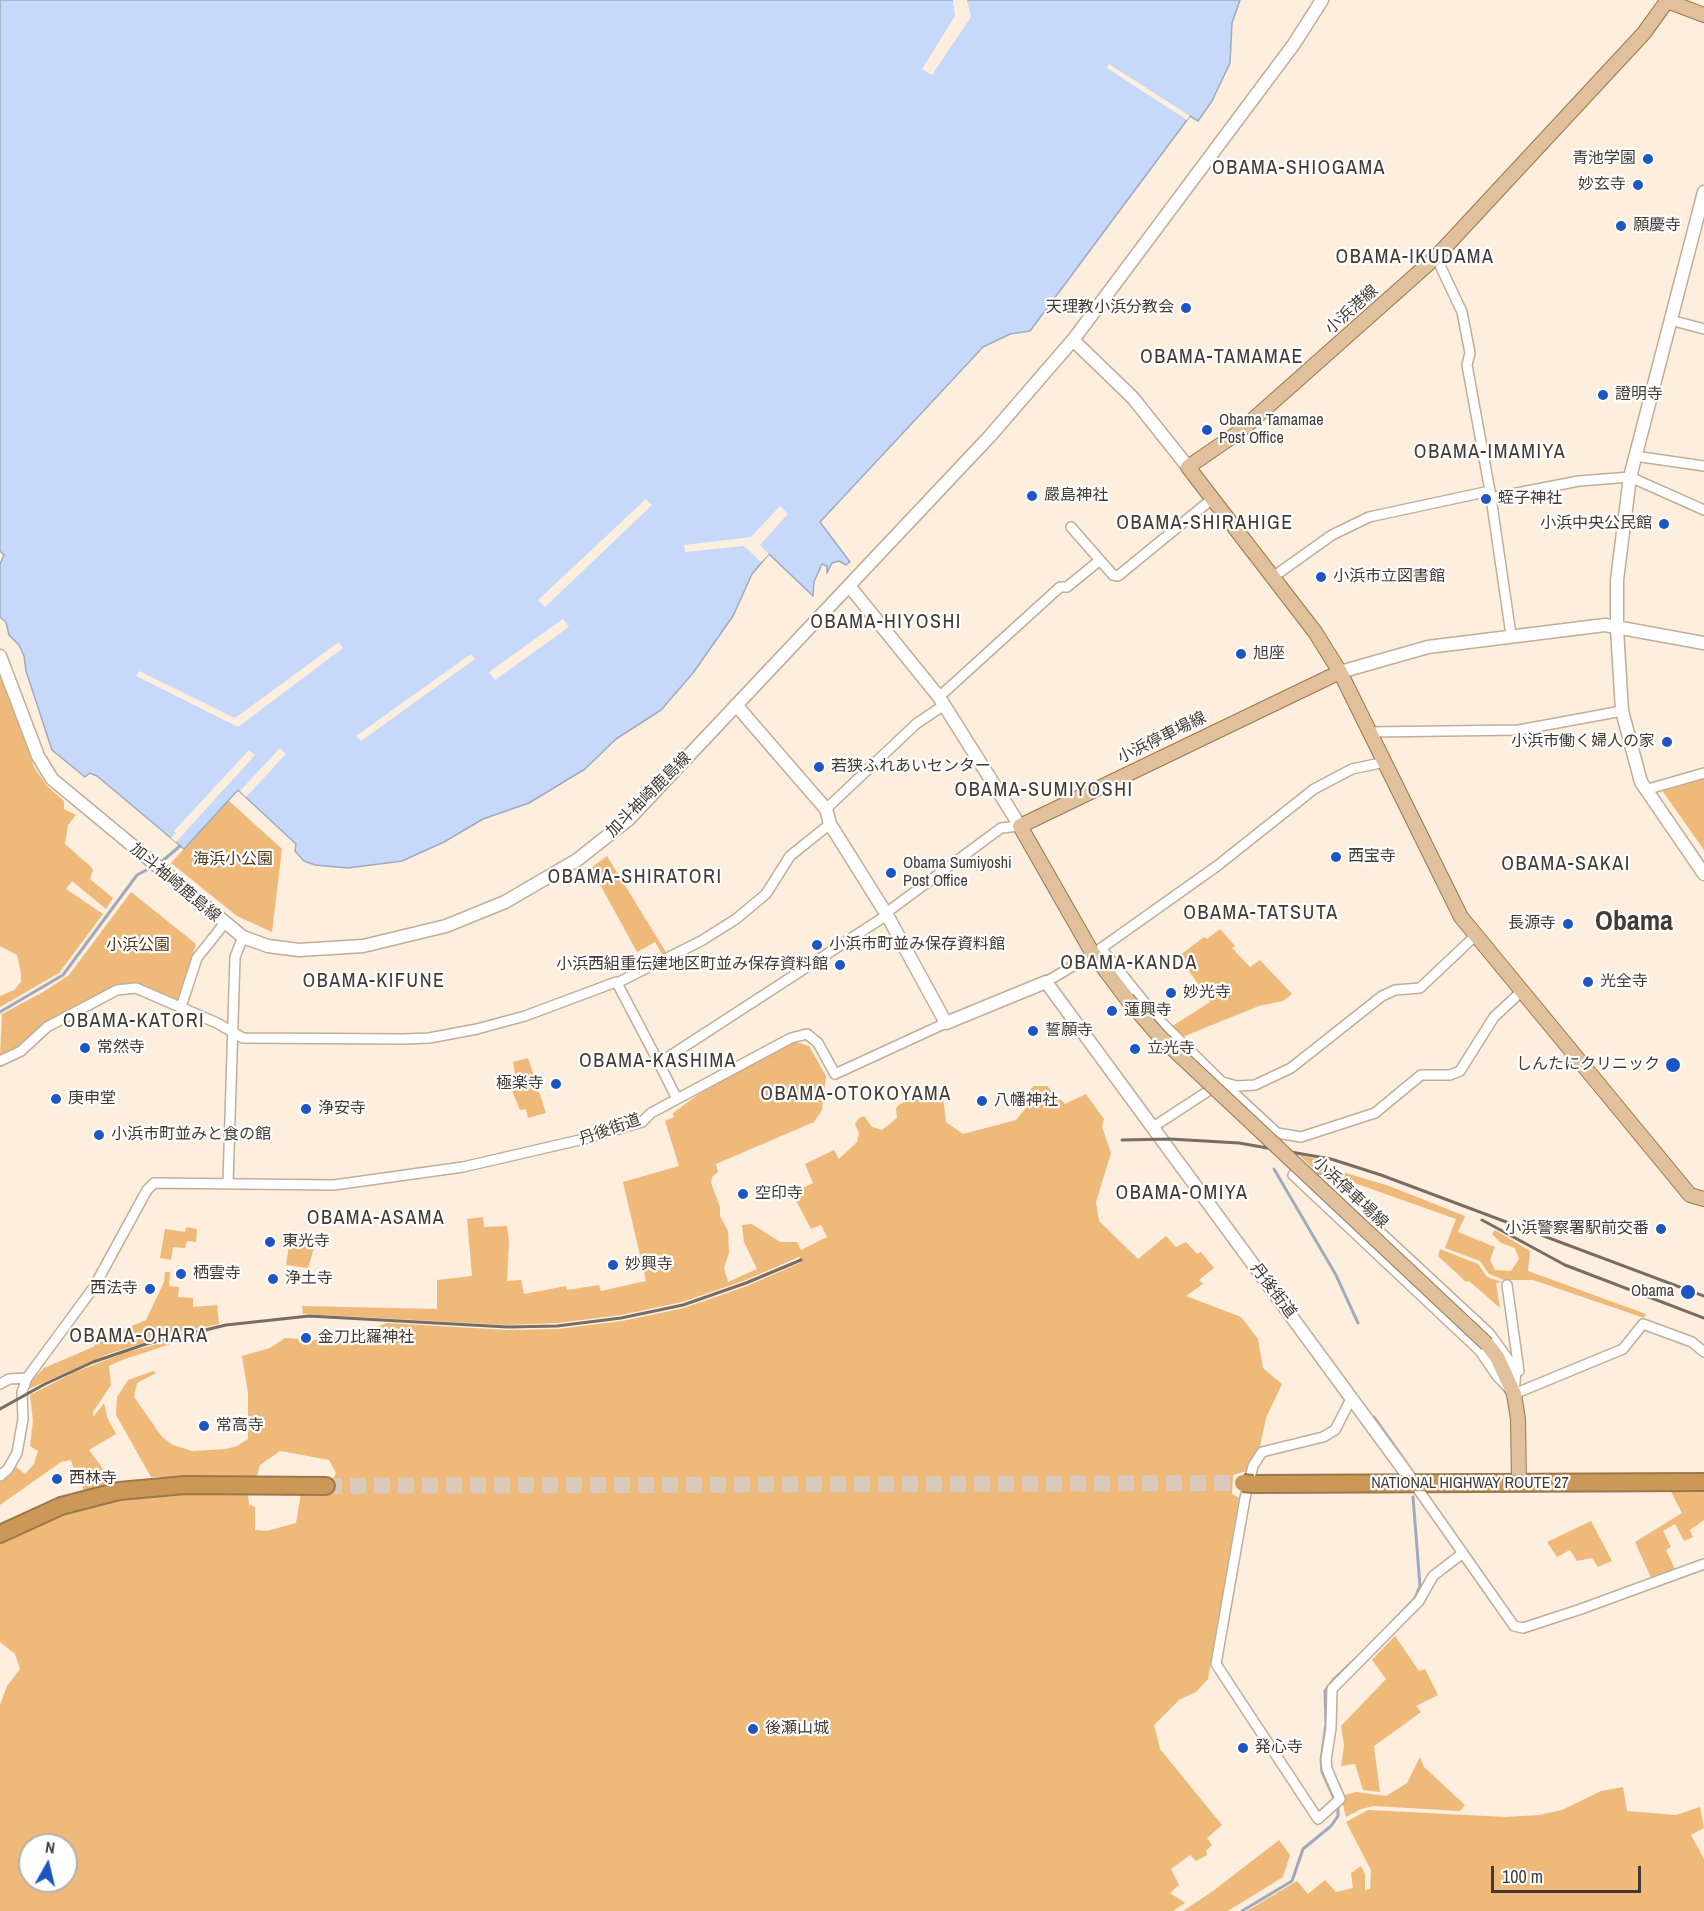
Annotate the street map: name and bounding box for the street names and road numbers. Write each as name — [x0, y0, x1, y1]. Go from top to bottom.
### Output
street label: 小浜港線 — [1322, 281, 1382, 339]
street label: 小浜停車場線 — [1115, 708, 1209, 768]
street label: 加斗袖崎鹿島線 — [603, 749, 695, 841]
street label: 加斗袖崎鹿島線 — [126, 840, 224, 926]
street label: 丹後街道 — [577, 1111, 643, 1149]
street label: 小浜停車場線 — [1308, 1153, 1392, 1233]
street label: 丹後街道 — [1246, 1260, 1300, 1322]
street label: NATIONAL HIGHWAY ROUTE 27 — [1371, 1474, 1569, 1494]

